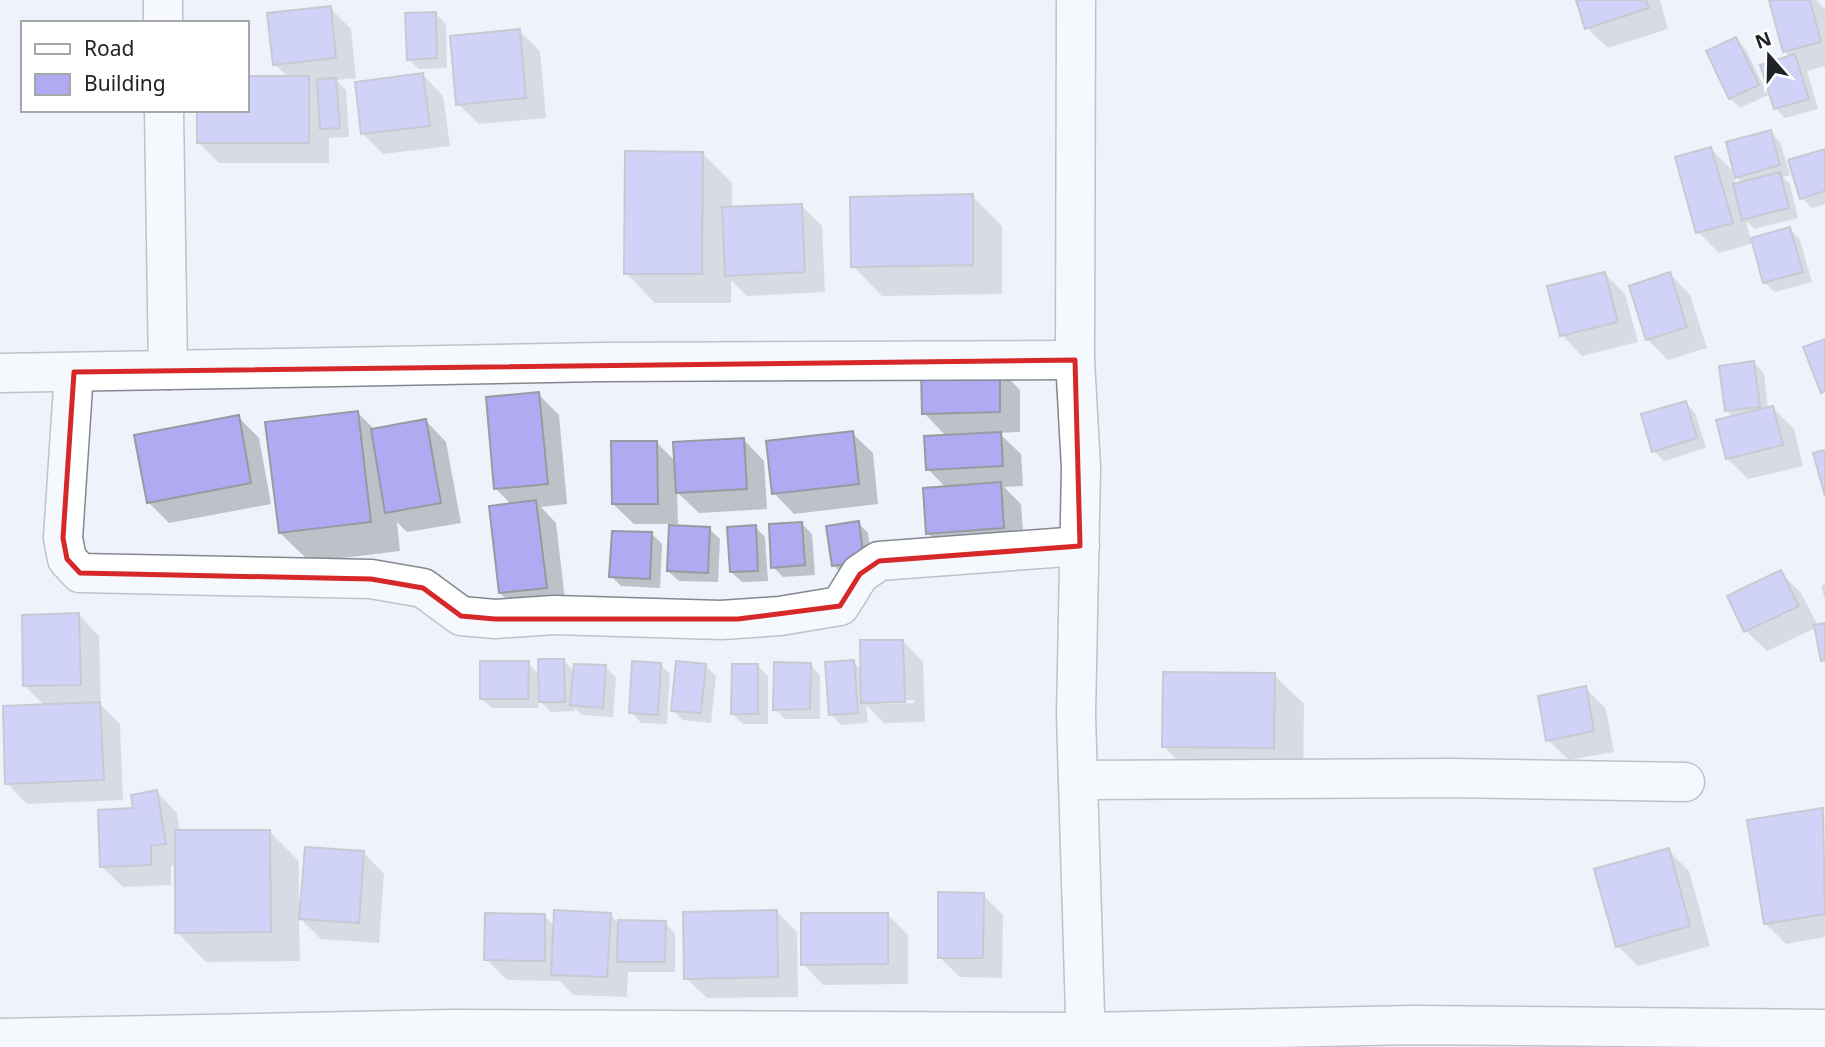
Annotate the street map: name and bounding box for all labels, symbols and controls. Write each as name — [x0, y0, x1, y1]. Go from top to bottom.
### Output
legend — [21, 21, 248, 112]
north arrow — [1734, 21, 1804, 91]
text: N — [1751, 25, 1775, 55]
text: Road — [84, 34, 134, 62]
text: Building — [84, 69, 166, 97]

